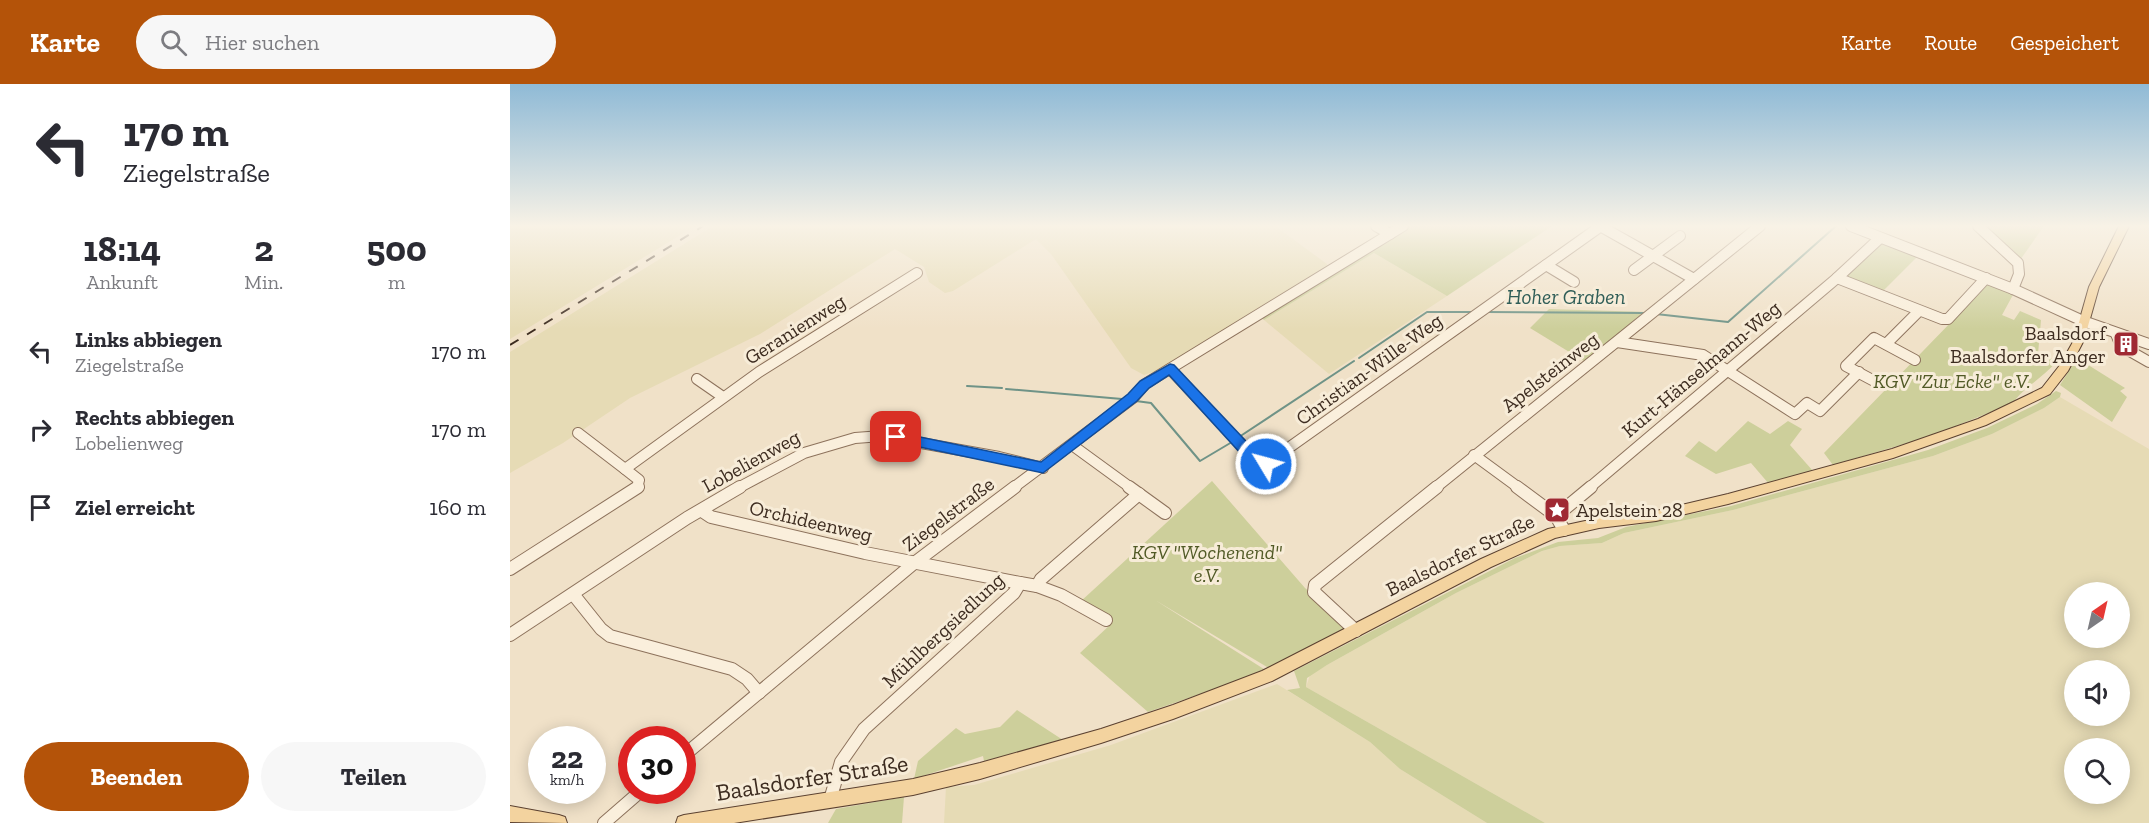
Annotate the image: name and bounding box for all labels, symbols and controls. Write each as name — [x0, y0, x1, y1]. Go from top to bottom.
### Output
search box — [136, 15, 556, 69]
text: Karte — [30, 26, 100, 59]
icon: search — [157, 26, 190, 59]
text: Hier suchen — [205, 29, 319, 56]
text: Karte — [1841, 30, 1891, 55]
text: Route — [1924, 30, 1977, 55]
text: Gespeichert — [2010, 30, 2119, 55]
text: 170 m — [123, 106, 229, 157]
icon: left — [24, 108, 102, 186]
text: Ziegelstraße — [123, 157, 270, 189]
text: 18:14 — [83, 227, 161, 270]
text: 2 — [254, 227, 273, 270]
text: 500 — [366, 227, 427, 270]
text: Ankunft — [87, 270, 158, 294]
text: Min. — [244, 270, 283, 294]
text: m — [388, 270, 405, 294]
water label: Hoher Graben — [1506, 284, 1626, 309]
street label: Geranienweg — [740, 289, 850, 369]
street label: Kurt-Hänselmann-Weg — [1617, 296, 1785, 442]
street label: Christian-Wille-Weg — [1291, 308, 1447, 430]
place label: Baalsdorf Baalsdorfer Anger — [1950, 321, 2108, 368]
text: Links abbiegen — [75, 326, 222, 353]
street label: Apelsteinweg — [1497, 327, 1603, 417]
building icon: Baalsdorf Baalsdorfer Anger — [2111, 329, 2141, 359]
icon: left — [24, 335, 57, 368]
text: 170 m — [431, 338, 486, 365]
text: Ziegelstraße — [75, 353, 184, 377]
park label: KGV "Zur Ecke" e.V. — [1873, 369, 2031, 393]
text: Rechts abbiegen — [75, 404, 234, 431]
pin — [870, 411, 921, 462]
icon: right — [24, 413, 57, 446]
text: 170 m — [431, 416, 486, 443]
icon: arrive — [879, 420, 912, 453]
street label: Lobelienweg — [698, 424, 804, 498]
text: Lobelienweg — [75, 431, 183, 455]
position arrow — [1234, 432, 1298, 496]
street label: Ziegelstraße — [897, 472, 999, 556]
icon: arrive — [24, 491, 57, 524]
text: Ziel erreicht — [75, 494, 195, 521]
text: 160 m — [429, 494, 486, 521]
street label: Orchideenweg — [747, 495, 875, 547]
place icon: Apelstein 28 — [1542, 495, 1572, 525]
place label: Apelstein 28 — [1576, 498, 1683, 522]
street label: Baalsdorfer Straße — [1382, 509, 1538, 601]
park label: KGV "Wochenend" e.V. — [1132, 540, 1282, 587]
street label: Mühlbergsiedlung — [877, 567, 1009, 693]
north arrow — [2064, 582, 2130, 648]
map controls — [2064, 582, 2130, 804]
button: sound — [2064, 660, 2130, 726]
speed limit sign: 30 — [618, 726, 696, 804]
button: search — [2064, 738, 2130, 804]
text: 22 — [551, 740, 583, 776]
button: Beenden — [24, 742, 249, 811]
button: Teilen — [261, 742, 486, 811]
street label: Baalsdorfer Straße — [714, 748, 910, 807]
text: km/h — [550, 771, 584, 789]

